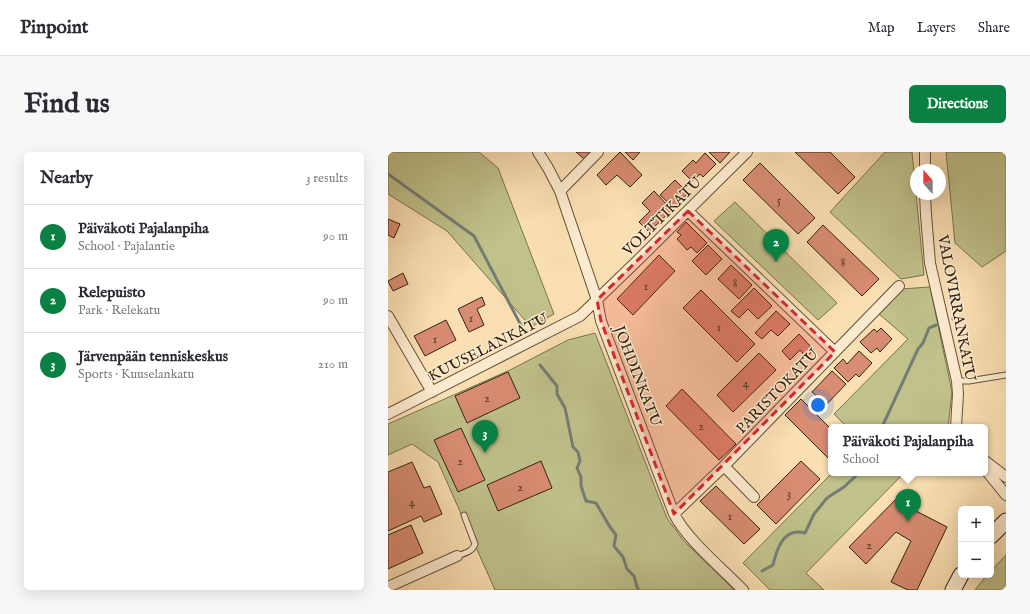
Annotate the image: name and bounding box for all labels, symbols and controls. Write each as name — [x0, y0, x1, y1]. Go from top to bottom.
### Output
text: Pinpoint — [20, 16, 88, 40]
text: Map — [868, 19, 895, 37]
text: Layers — [917, 19, 956, 37]
text: Share — [978, 19, 1010, 37]
button: Directions — [909, 85, 1006, 123]
text: Find us — [24, 87, 110, 122]
north arrow — [910, 164, 946, 200]
text: Nearby — [40, 168, 93, 189]
text: 3 results — [306, 170, 348, 187]
street label: VOLTTIKATU — [618, 172, 706, 261]
house number: 5 — [777, 192, 782, 209]
text: Päiväkoti Pajalanpiha — [78, 219, 209, 238]
text: 1 — [51, 228, 55, 245]
text: 90 m — [323, 228, 348, 245]
pin: 2 — [763, 229, 789, 262]
street label: VALOVIRRANKATU — [933, 232, 980, 383]
text: School · Pajalantie — [78, 238, 175, 255]
house number: 8 — [840, 254, 846, 271]
house number: 8 — [732, 275, 738, 292]
house number: 1 — [644, 278, 649, 295]
text: Relepuisto — [78, 283, 145, 302]
text: 2 — [50, 292, 56, 309]
text: 90 m — [323, 292, 348, 309]
text: Park · Relekatu — [78, 302, 160, 319]
street label: KUUSELANKATU — [425, 309, 552, 386]
house number: 1 — [469, 310, 474, 327]
house number: 1 — [717, 319, 722, 336]
street label: JOHDINKATU — [609, 321, 666, 430]
house number: 1 — [433, 331, 438, 348]
street label: PARISTOKATU — [732, 344, 823, 438]
text: Järvenpään tenniskeskus — [78, 347, 228, 366]
text: 3 — [51, 356, 55, 373]
text: 210 m — [318, 356, 348, 373]
text: Sports · Kuuselankatu — [78, 366, 194, 383]
house number: 4 — [743, 375, 750, 392]
house number: 2 — [484, 390, 490, 407]
your location — [808, 395, 828, 415]
house number: 2 — [698, 418, 704, 435]
pin: 3 — [472, 420, 498, 453]
popup — [828, 424, 988, 476]
text: Päiväkoti Pajalanpiha — [843, 432, 973, 451]
text: School — [843, 451, 879, 468]
house number: 2 — [457, 453, 463, 470]
house number: 2 — [517, 479, 523, 496]
house number: 3 — [787, 485, 792, 502]
pin: 1 — [895, 489, 921, 522]
house number: 4 — [409, 494, 416, 511]
map controls — [958, 506, 994, 578]
button: + — [958, 506, 994, 542]
house number: 1 — [728, 508, 733, 525]
house number: 2 — [866, 537, 872, 554]
button: − — [958, 542, 994, 578]

